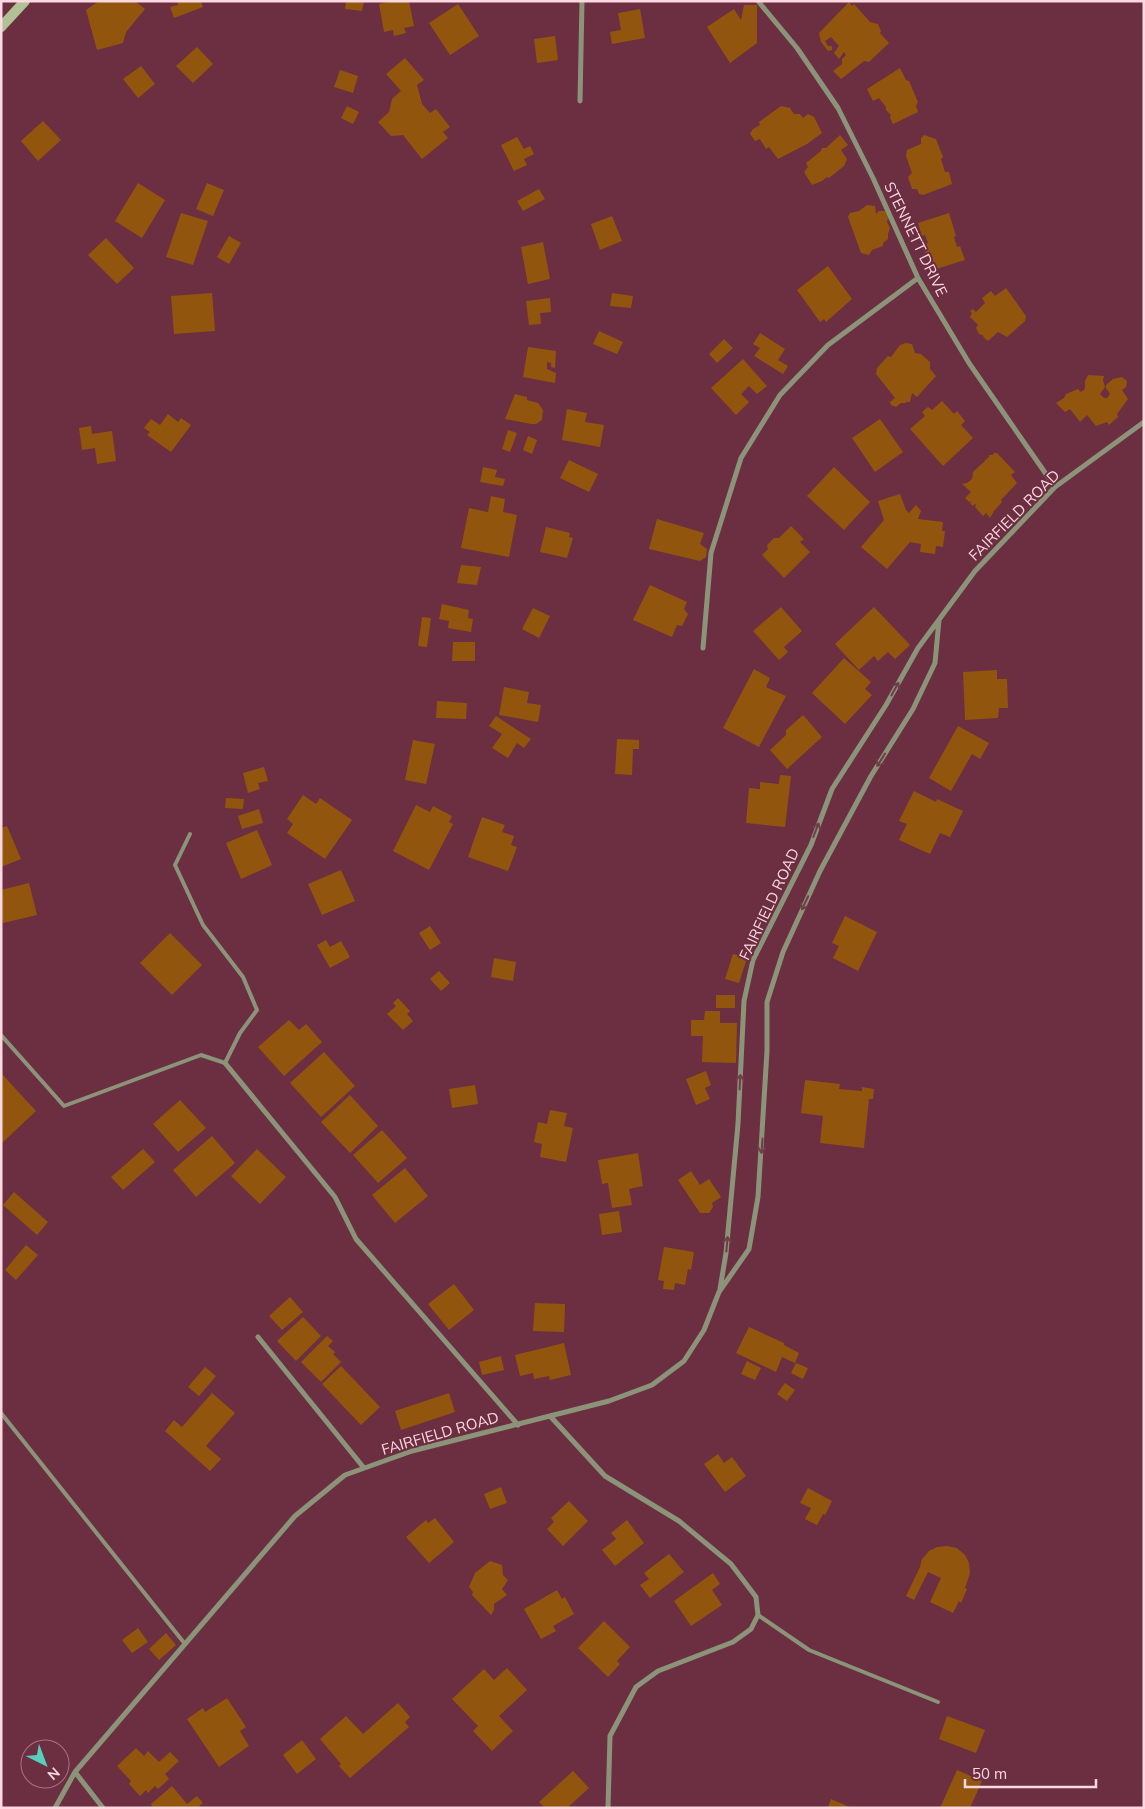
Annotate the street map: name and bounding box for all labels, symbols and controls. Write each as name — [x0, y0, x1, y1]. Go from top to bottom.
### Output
street label: STENNETT DRIVE — [880, 179, 952, 299]
street label: FAIRFIELD ROAD — [964, 465, 1064, 565]
one-way arrow — [891, 682, 900, 697]
one-way arrow — [876, 752, 886, 766]
one-way arrow — [812, 823, 821, 838]
street label: FAIRFIELD ROAD — [735, 845, 803, 963]
one-way arrow — [800, 895, 810, 910]
one-way arrow — [736, 1074, 745, 1090]
one-way arrow — [757, 1138, 767, 1154]
one-way arrow — [722, 1236, 732, 1252]
street label: FAIRFIELD ROAD — [379, 1407, 501, 1459]
north arrow — [20, 1739, 70, 1789]
scale bar — [965, 1756, 1096, 1788]
text: N — [44, 1763, 64, 1784]
text: 50 m — [972, 1764, 1007, 1783]

